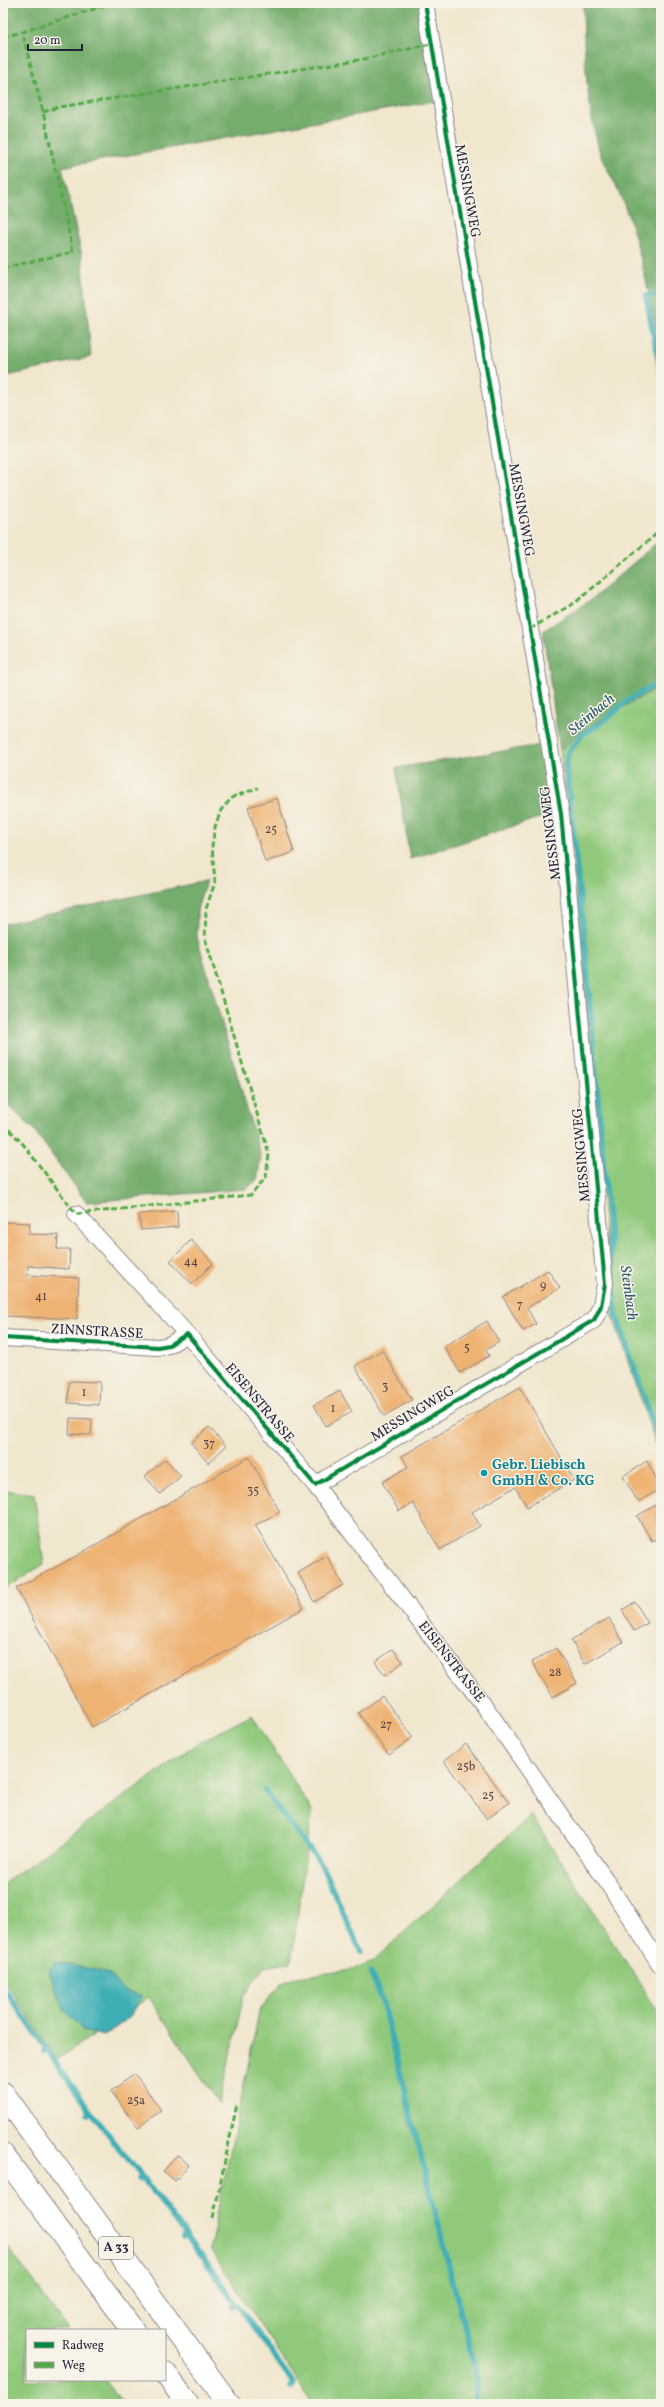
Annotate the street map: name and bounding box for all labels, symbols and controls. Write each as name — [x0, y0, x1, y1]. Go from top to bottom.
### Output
scale bar — [28, 26, 82, 52]
text: 20 m — [34, 33, 61, 49]
street label: MESSINGWEG — [449, 143, 485, 239]
street label: MESSINGWEG — [503, 462, 539, 558]
water label: Steinbach — [564, 689, 620, 741]
street label: MESSINGWEG — [536, 785, 566, 881]
house number: 25 — [265, 822, 277, 838]
street label: MESSINGWEG — [568, 1107, 596, 1203]
house number: 44 — [184, 1254, 198, 1270]
water label: Steinbach — [614, 1264, 642, 1322]
house number: 9 — [540, 1278, 546, 1294]
house number: 41 — [35, 1289, 47, 1305]
house number: 7 — [517, 1297, 523, 1313]
street label: ZINNSTRASSE — [50, 1320, 144, 1344]
house number: 5 — [464, 1340, 470, 1356]
street label: EISENSTRASSE — [220, 1359, 298, 1447]
house number: 3 — [382, 1379, 388, 1395]
street label: MESSINGWEG — [368, 1381, 458, 1447]
house number: 1 — [82, 1385, 86, 1401]
house number: 1 — [331, 1401, 335, 1417]
house number: 37 — [203, 1436, 215, 1452]
place label: Gebr. Liebisch GmbH & Co. KG — [492, 1456, 595, 1491]
marker: Gebr. Liebisch GmbH & Co. KG — [479, 1468, 489, 1478]
house number: 35 — [247, 1483, 259, 1499]
street label: EISENSTRASSE — [413, 1617, 489, 1707]
house number: 28 — [549, 1665, 561, 1681]
house number: 27 — [380, 1717, 392, 1733]
house number: 25b — [457, 1759, 476, 1775]
house number: 25 — [482, 1788, 494, 1804]
house number: 25a — [127, 2093, 145, 2109]
road number: A 33 — [99, 2237, 133, 2259]
legend — [26, 2329, 166, 2381]
text: Radweg — [62, 2338, 104, 2354]
text: Weg — [62, 2358, 85, 2374]

